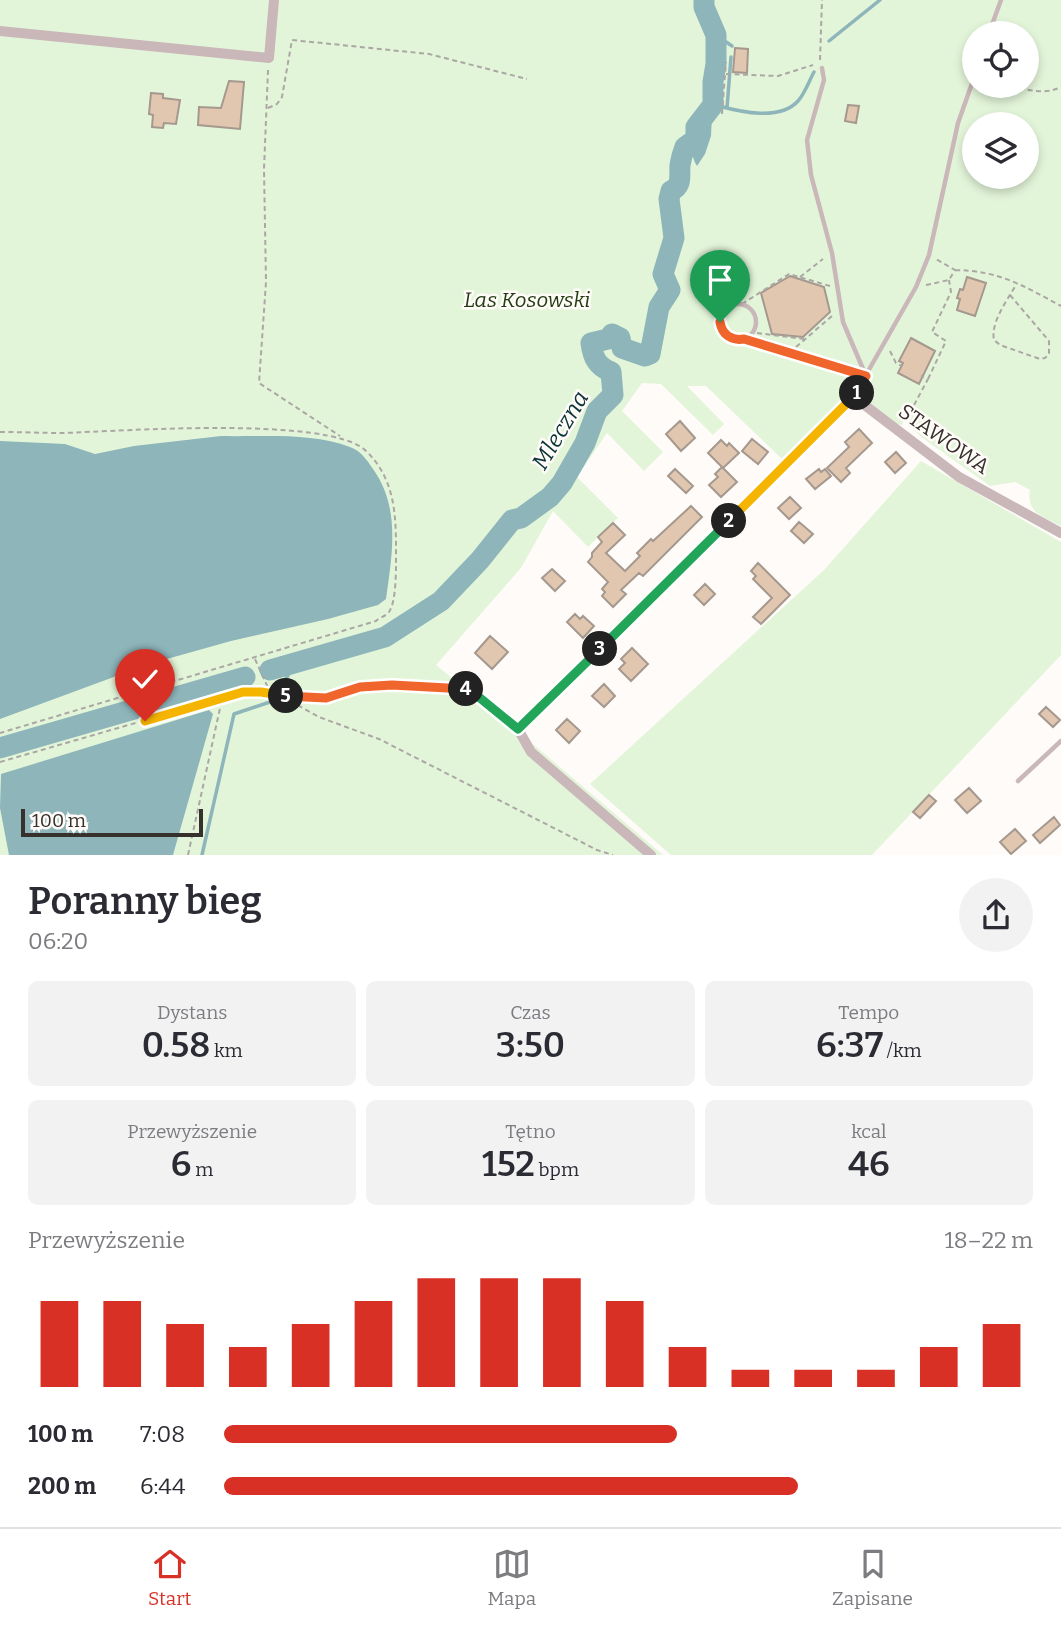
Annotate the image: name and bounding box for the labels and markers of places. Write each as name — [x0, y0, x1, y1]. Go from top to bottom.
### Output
pin — [690, 250, 750, 322]
pin: 1 — [840, 376, 874, 410]
pin: 2 — [712, 504, 746, 538]
pin: 3 — [582, 632, 618, 666]
pin — [115, 649, 175, 721]
pin: 4 — [448, 672, 484, 706]
pin: 5 — [268, 678, 304, 714]

